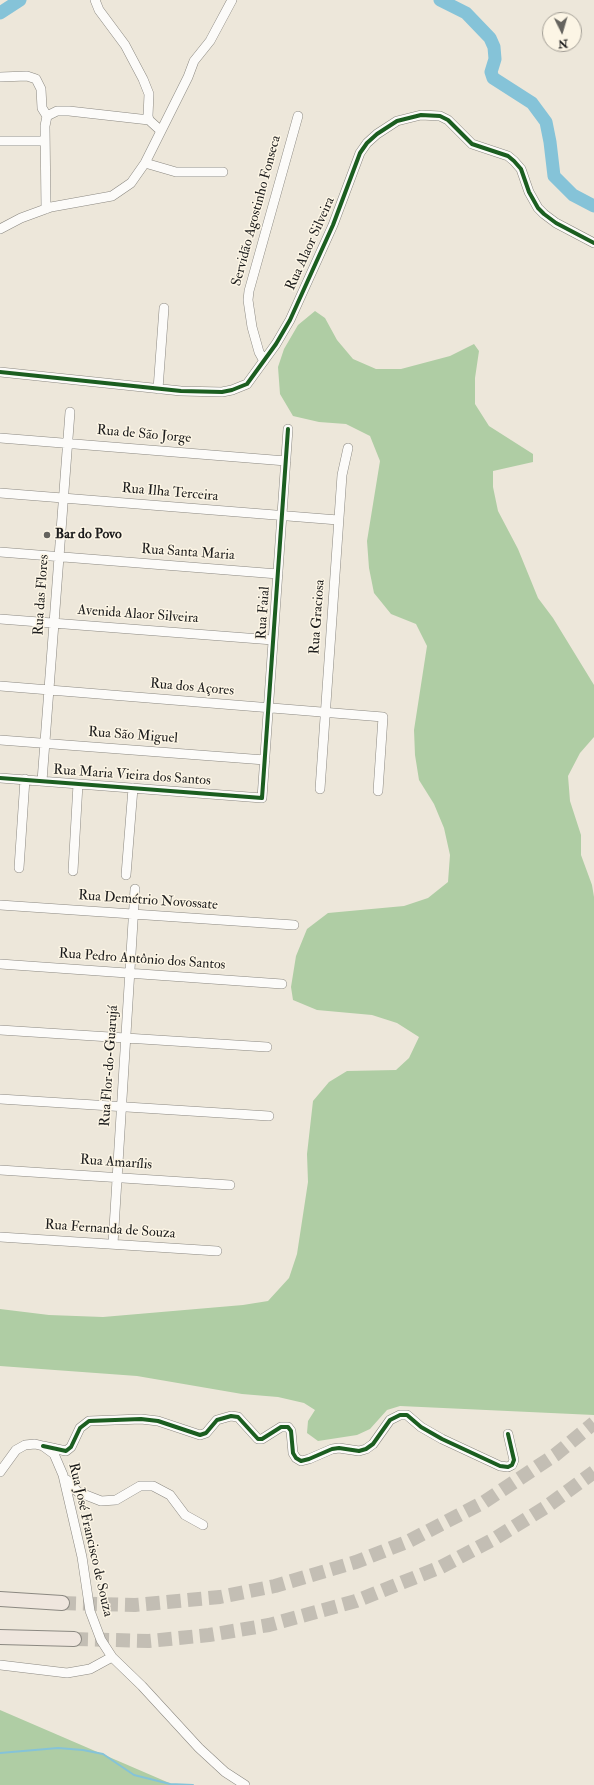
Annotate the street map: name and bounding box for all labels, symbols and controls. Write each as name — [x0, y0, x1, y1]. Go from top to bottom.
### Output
north arrow — [542, 12, 582, 52]
text: N — [558, 37, 568, 50]
street label: Servidão Agostinho Fonseca — [229, 134, 285, 288]
street label: Rua Alaor Silveira — [283, 195, 339, 293]
street label: Rua de São Jorge — [96, 423, 192, 447]
street label: Rua Ilha Terceira — [121, 480, 219, 506]
place label: Bar do Povo — [55, 527, 122, 543]
marker: Bar do Povo — [42, 530, 52, 540]
street label: Rua Santa Maria — [141, 541, 235, 565]
street label: Rua das Flores — [31, 554, 53, 636]
street label: Rua Graciosa — [307, 579, 329, 655]
street label: Rua Faial — [254, 586, 274, 640]
street label: Avenida Alaor Silveira — [77, 602, 199, 628]
street label: Rua dos Açores — [149, 676, 235, 700]
street label: Rua São Miguel — [88, 724, 178, 748]
street label: Rua Maria Vieira dos Santos — [53, 762, 211, 790]
street label: Rua Demétrio Novossate — [78, 888, 218, 914]
street label: Rua Pedro Antônio dos Santos — [58, 946, 226, 974]
street label: Rua Flor-do-Guarujá — [97, 1005, 123, 1127]
street label: Rua Amarílis — [79, 1152, 153, 1174]
street label: Rua Fernanda de Souza — [44, 1217, 176, 1243]
street label: Rua José Francisco de Souza — [64, 1461, 116, 1619]

